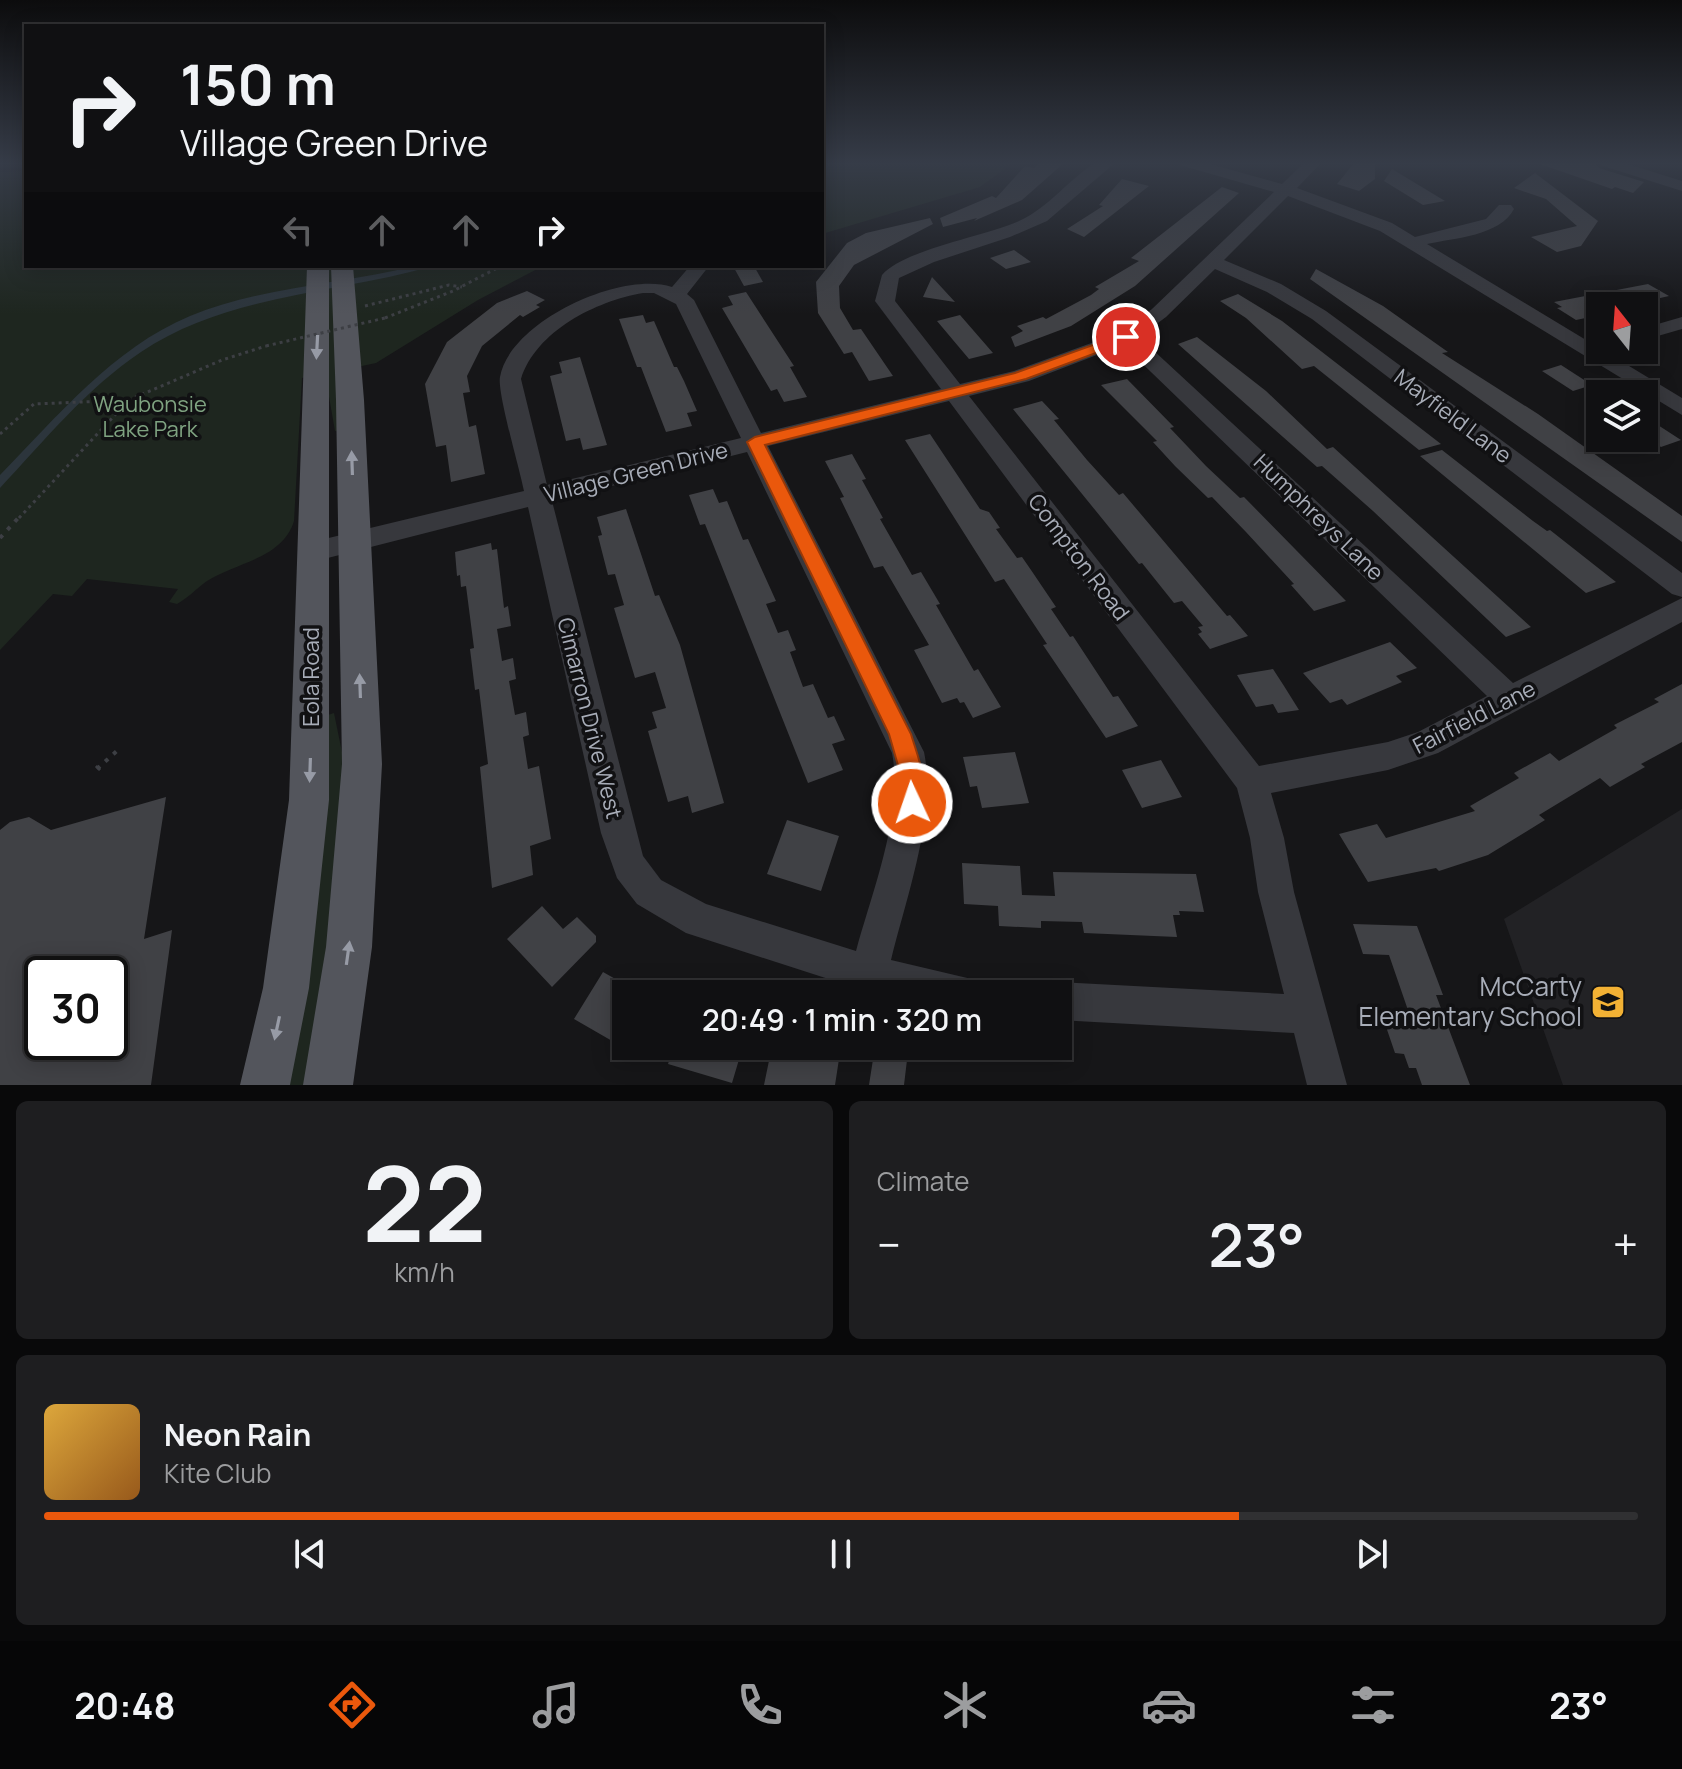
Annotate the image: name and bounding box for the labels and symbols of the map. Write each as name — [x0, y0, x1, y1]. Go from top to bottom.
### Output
north arrow — [1586, 292, 1658, 364]
pin — [1092, 303, 1160, 371]
one-way arrow — [310, 335, 323, 360]
street label: Mayfield Lane — [1388, 362, 1518, 470]
park label: Waubonsie Lake Park — [93, 389, 207, 444]
street label: Village Green Drive — [541, 435, 731, 509]
street label: Humphreys Lane — [1247, 447, 1391, 587]
one-way arrow — [346, 450, 359, 476]
street label: Compton Road — [1021, 488, 1137, 626]
street label: Cimarron Drive West — [551, 614, 630, 822]
street label: Eola Road — [296, 627, 326, 727]
one-way arrow — [353, 673, 366, 698]
street label: Fairfield Lane — [1408, 673, 1541, 761]
one-way arrow — [303, 758, 316, 783]
position arrow — [870, 761, 954, 845]
one-way arrow — [342, 940, 355, 965]
speed limit sign: 30 — [24, 956, 128, 1060]
place label: McCarty Elementary School — [1358, 968, 1582, 1034]
school or university icon: McCarty Elementary School — [1589, 983, 1627, 1021]
one-way arrow — [271, 1015, 283, 1040]

